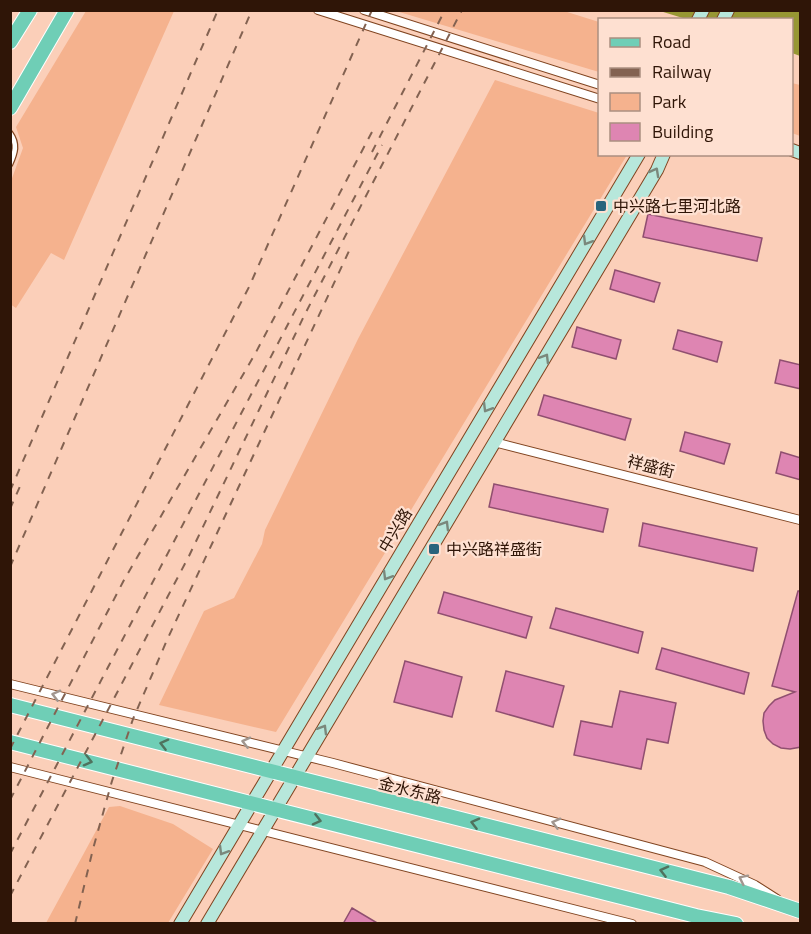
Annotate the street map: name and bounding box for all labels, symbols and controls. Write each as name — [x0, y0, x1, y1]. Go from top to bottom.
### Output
legend — [598, 18, 793, 156]
text: Road — [652, 28, 691, 55]
text: Railway — [652, 58, 712, 85]
text: Park — [652, 88, 687, 115]
text: Building — [652, 118, 713, 145]
one-way arrow — [648, 168, 659, 178]
place label: 中兴路七里河北路 — [613, 194, 741, 218]
marker: 中兴路七里河北路 — [594, 199, 608, 213]
one-way arrow — [583, 235, 595, 245]
one-way arrow — [537, 354, 549, 364]
one-way arrow — [483, 402, 495, 412]
street label: 祥盛街 — [625, 449, 677, 483]
street label: 中兴路 — [372, 503, 418, 557]
one-way arrow — [437, 521, 449, 531]
place label: 中兴路祥盛街 — [446, 537, 542, 561]
marker: 中兴路祥盛街 — [427, 542, 441, 556]
one-way arrow — [383, 570, 395, 580]
one-way arrow — [52, 689, 62, 702]
one-way arrow — [316, 725, 328, 735]
one-way arrow — [241, 736, 251, 749]
one-way arrow — [159, 739, 169, 752]
one-way arrow — [82, 754, 92, 767]
street label: 金水东路 — [376, 771, 444, 809]
one-way arrow — [312, 812, 322, 825]
one-way arrow — [551, 817, 561, 830]
one-way arrow — [470, 818, 480, 831]
one-way arrow — [219, 845, 230, 856]
one-way arrow — [659, 866, 670, 878]
one-way arrow — [738, 874, 749, 886]

